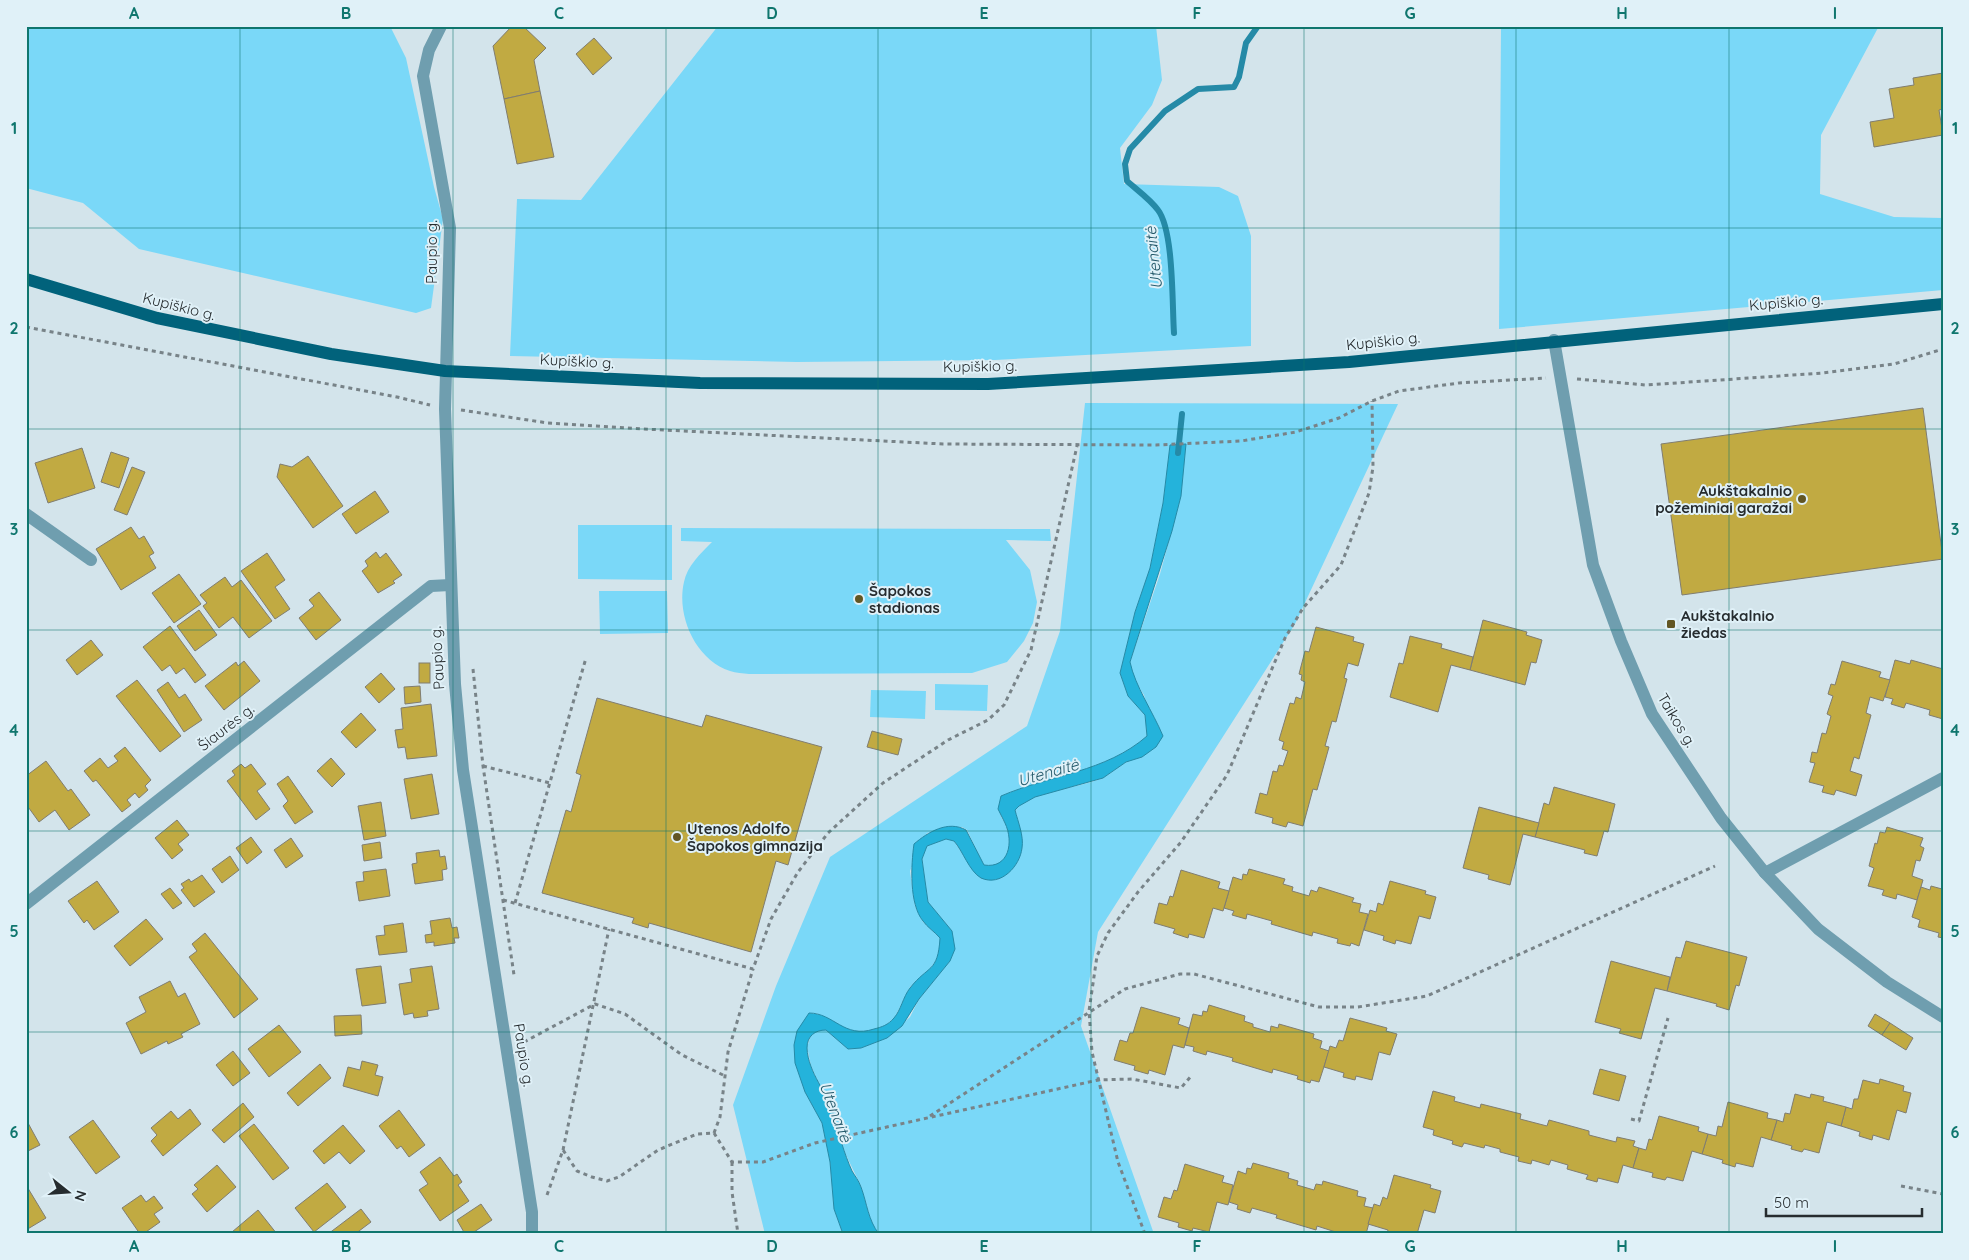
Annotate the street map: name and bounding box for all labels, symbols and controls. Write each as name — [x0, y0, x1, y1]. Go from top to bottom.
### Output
text: A — [129, 3, 140, 23]
text: B — [341, 3, 351, 23]
text: C — [554, 3, 564, 23]
text: D — [766, 3, 778, 23]
text: E — [979, 3, 989, 23]
text: F — [1193, 3, 1202, 23]
text: G — [1404, 3, 1416, 23]
text: H — [1616, 3, 1628, 23]
text: I — [1833, 3, 1837, 23]
text: 1 — [11, 118, 17, 138]
text: 1 — [1952, 118, 1958, 138]
street label: Paupio g. — [422, 220, 441, 284]
water label: Utenaitė — [1140, 225, 1166, 290]
street label: Kupiškio g. — [141, 288, 217, 324]
street label: Kupiškio g. — [1748, 289, 1824, 315]
text: 2 — [9, 318, 19, 338]
text: 2 — [1950, 318, 1960, 338]
street label: Kupiškio g. — [1345, 328, 1421, 354]
street label: Kupiškio g. — [539, 350, 615, 372]
street label: Kupiškio g. — [943, 356, 1017, 376]
place label: Aukštakalnio požeminiai garažai — [1655, 481, 1792, 517]
marker: Aukštakalnio požeminiai garažai — [1796, 493, 1808, 505]
text: 3 — [10, 519, 18, 539]
text: 3 — [1951, 519, 1959, 539]
place label: Šapokos stadionas — [869, 581, 940, 617]
marker: Šapokos stadionas — [853, 593, 865, 605]
place label: Aukštakalnio žiedas — [1681, 606, 1774, 642]
marker: Aukštakalnio žiedas — [1665, 618, 1677, 630]
street label: Paupio g. — [426, 626, 448, 690]
street label: Taikos g. — [1653, 689, 1701, 751]
street label: Šiaurės g. — [194, 699, 258, 755]
text: 4 — [9, 720, 19, 740]
text: 4 — [1950, 720, 1960, 740]
water label: Utenaitė — [1015, 754, 1082, 790]
place label: Utenos Adolfo Šapokos gimnazija — [687, 819, 823, 855]
marker: Utenos Adolfo Šapokos gimnazija — [671, 831, 683, 843]
text: 5 — [9, 921, 19, 941]
text: 5 — [1950, 921, 1960, 941]
street label: Paupio g. — [510, 1022, 538, 1088]
water label: Utenaitė — [815, 1079, 857, 1146]
text: 6 — [10, 1122, 19, 1142]
text: 6 — [1951, 1122, 1960, 1142]
north arrow — [42, 1168, 92, 1218]
scale bar — [1766, 1185, 1923, 1217]
text: N — [70, 1188, 91, 1203]
text: 50 m — [1774, 1193, 1809, 1212]
text: A — [129, 1236, 140, 1256]
text: B — [341, 1236, 351, 1256]
text: C — [554, 1236, 564, 1256]
text: D — [766, 1236, 778, 1256]
text: E — [979, 1236, 989, 1256]
text: F — [1193, 1236, 1202, 1256]
text: G — [1404, 1236, 1416, 1256]
text: H — [1616, 1236, 1628, 1256]
text: I — [1833, 1236, 1837, 1256]

